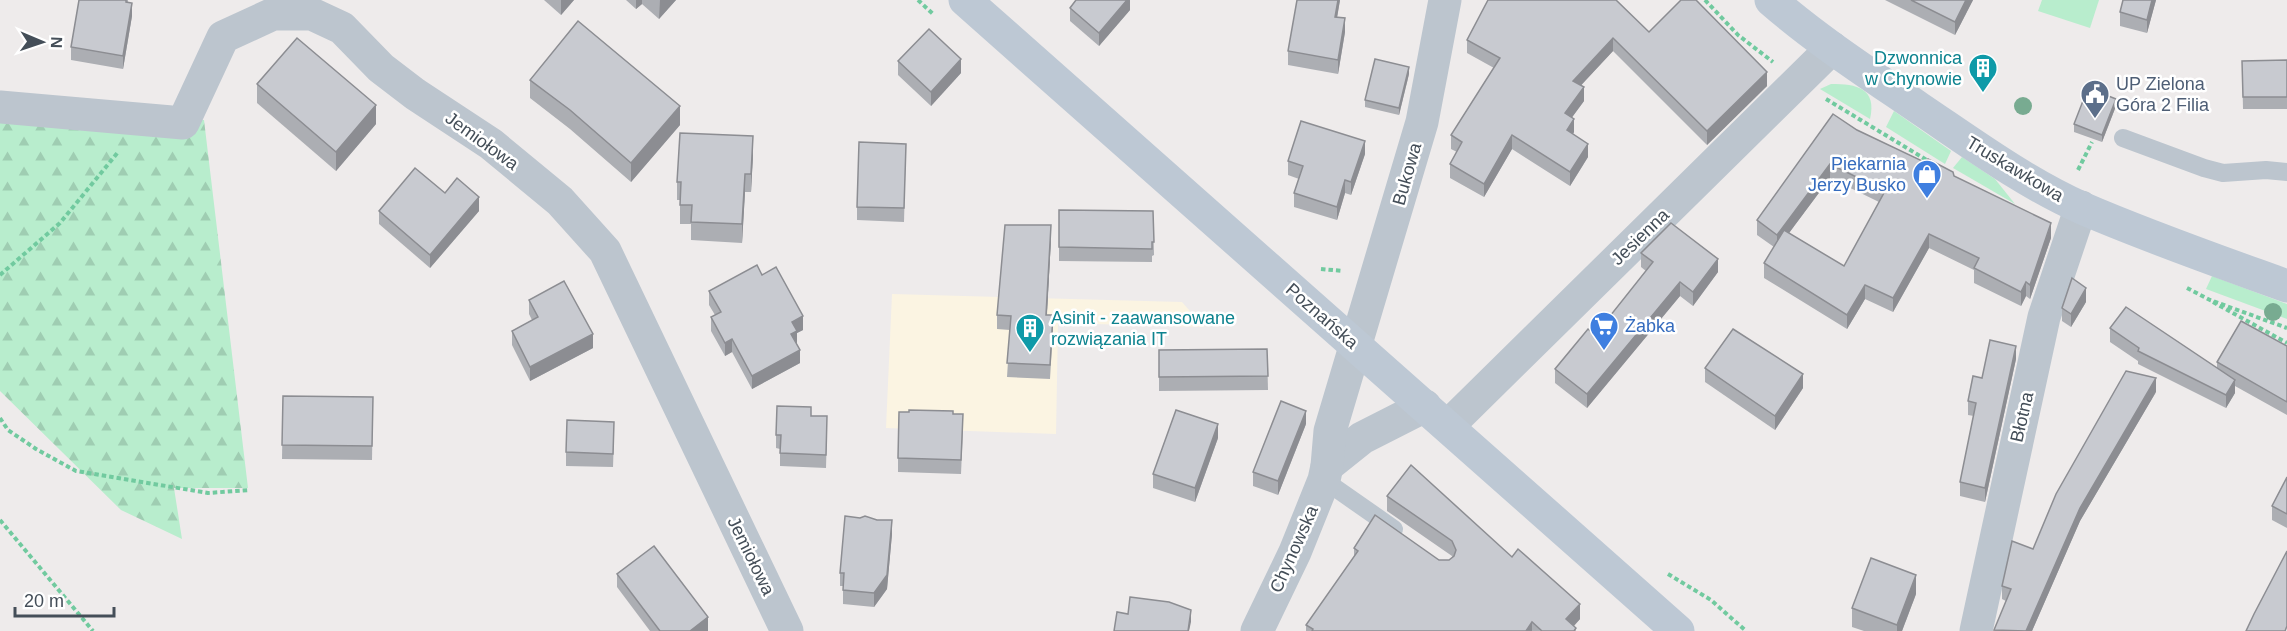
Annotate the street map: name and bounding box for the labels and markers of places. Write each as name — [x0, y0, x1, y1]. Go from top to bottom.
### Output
place label: Dzwonnica w Chynowie — [1864, 48, 1963, 89]
building icon: Dzwonnica w Chynowie — [1967, 52, 1999, 94]
place label: UP Zielona Góra 2 Filia — [2116, 74, 2210, 115]
public building icon: UP Zielona Góra 2 Filia — [2079, 78, 2111, 120]
place label: Piekarnia Jerzy Busko — [1808, 154, 1907, 195]
shop icon: Piekarnia Jerzy Busko — [1911, 158, 1943, 200]
place label: Asinit - zaawansowane rozwiązania IT — [1051, 308, 1235, 349]
supermarket icon: Żabka — [1588, 310, 1620, 352]
building icon: Asinit - zaawansowane rozwiązania IT — [1014, 312, 1046, 354]
place label: Żabka — [1625, 316, 1676, 336]

